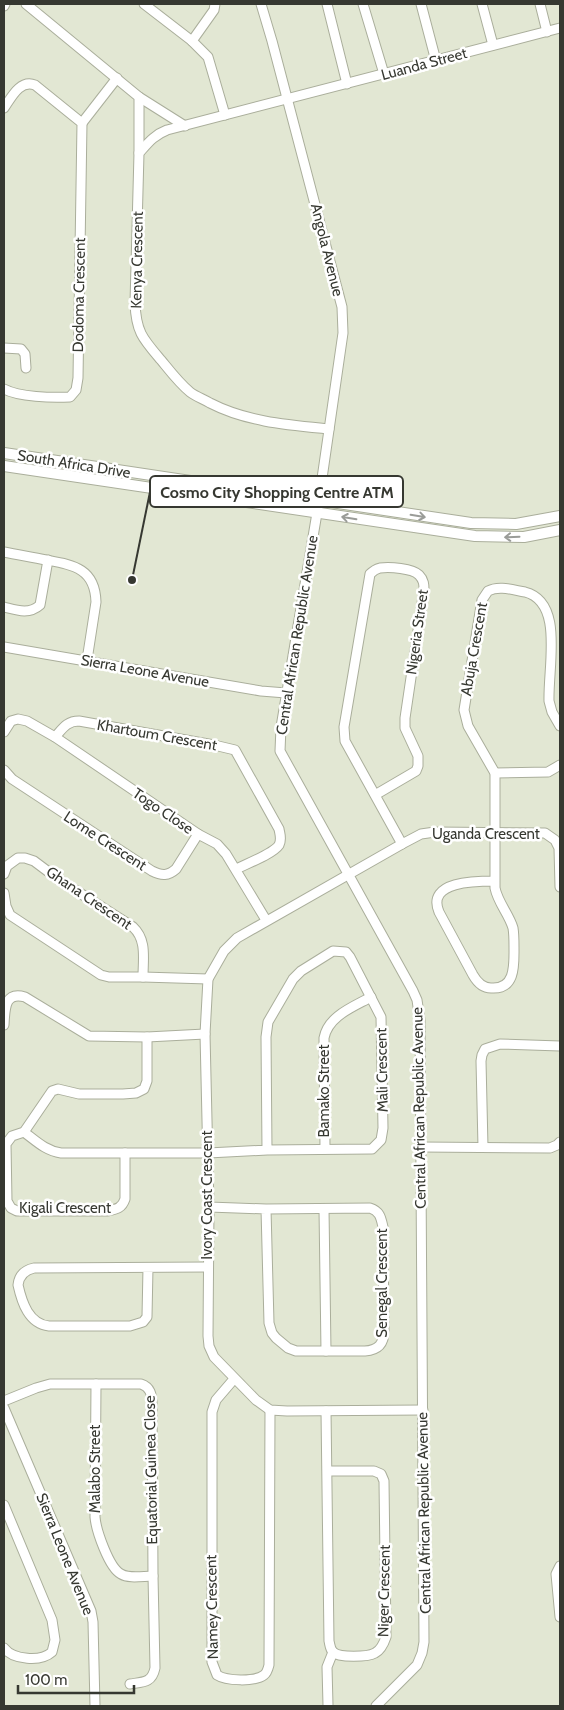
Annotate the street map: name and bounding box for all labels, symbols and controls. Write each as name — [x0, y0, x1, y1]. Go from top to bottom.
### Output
street label: Luanda Street — [379, 44, 469, 84]
street label: Angola Avenue — [307, 202, 347, 299]
street label: Kenya Crescent — [127, 211, 147, 309]
street label: Dodoma Crescent — [69, 238, 89, 352]
street label: South Africa Drive — [16, 446, 132, 482]
callout: Cosmo City Shopping Centre ATM — [150, 476, 403, 507]
text: Cosmo City Shopping Centre ATM — [160, 483, 394, 502]
one-way arrow — [410, 511, 426, 521]
one-way arrow — [342, 513, 358, 523]
one-way arrow — [504, 533, 520, 542]
street label: Central African Republic Avenue — [272, 534, 322, 736]
street label: Nigeria Street — [402, 588, 432, 676]
street label: Abuja Crescent — [457, 601, 491, 697]
street label: Sierra Leone Avenue — [80, 651, 211, 691]
street label: Khartoum Crescent — [96, 716, 218, 754]
street label: Togo Close — [129, 784, 197, 838]
street label: Lome Crescent — [60, 808, 150, 874]
street label: Uganda Crescent — [432, 825, 540, 843]
street label: Ghana Crescent — [43, 863, 135, 933]
street label: Central African Republic Avenue — [408, 1007, 430, 1209]
street label: Mali Crescent — [372, 1028, 392, 1112]
street label: Bamako Street — [315, 1044, 333, 1138]
street label: Ivory Coast Crescent — [198, 1130, 216, 1260]
street label: Kigali Crescent — [19, 1199, 111, 1217]
street label: Senegal Crescent — [373, 1228, 391, 1338]
street label: Equatorial Guinea Close — [141, 1395, 161, 1545]
street label: Central African Republic Avenue — [413, 1412, 435, 1614]
street label: Malabo Street — [86, 1425, 104, 1513]
street label: Sierra Leone Avenue — [32, 1490, 98, 1618]
street label: Niger Crescent — [374, 1545, 394, 1637]
street label: Namey Crescent — [202, 1555, 222, 1659]
scale bar — [18, 1662, 134, 1694]
text: 100 m — [25, 1671, 67, 1689]

